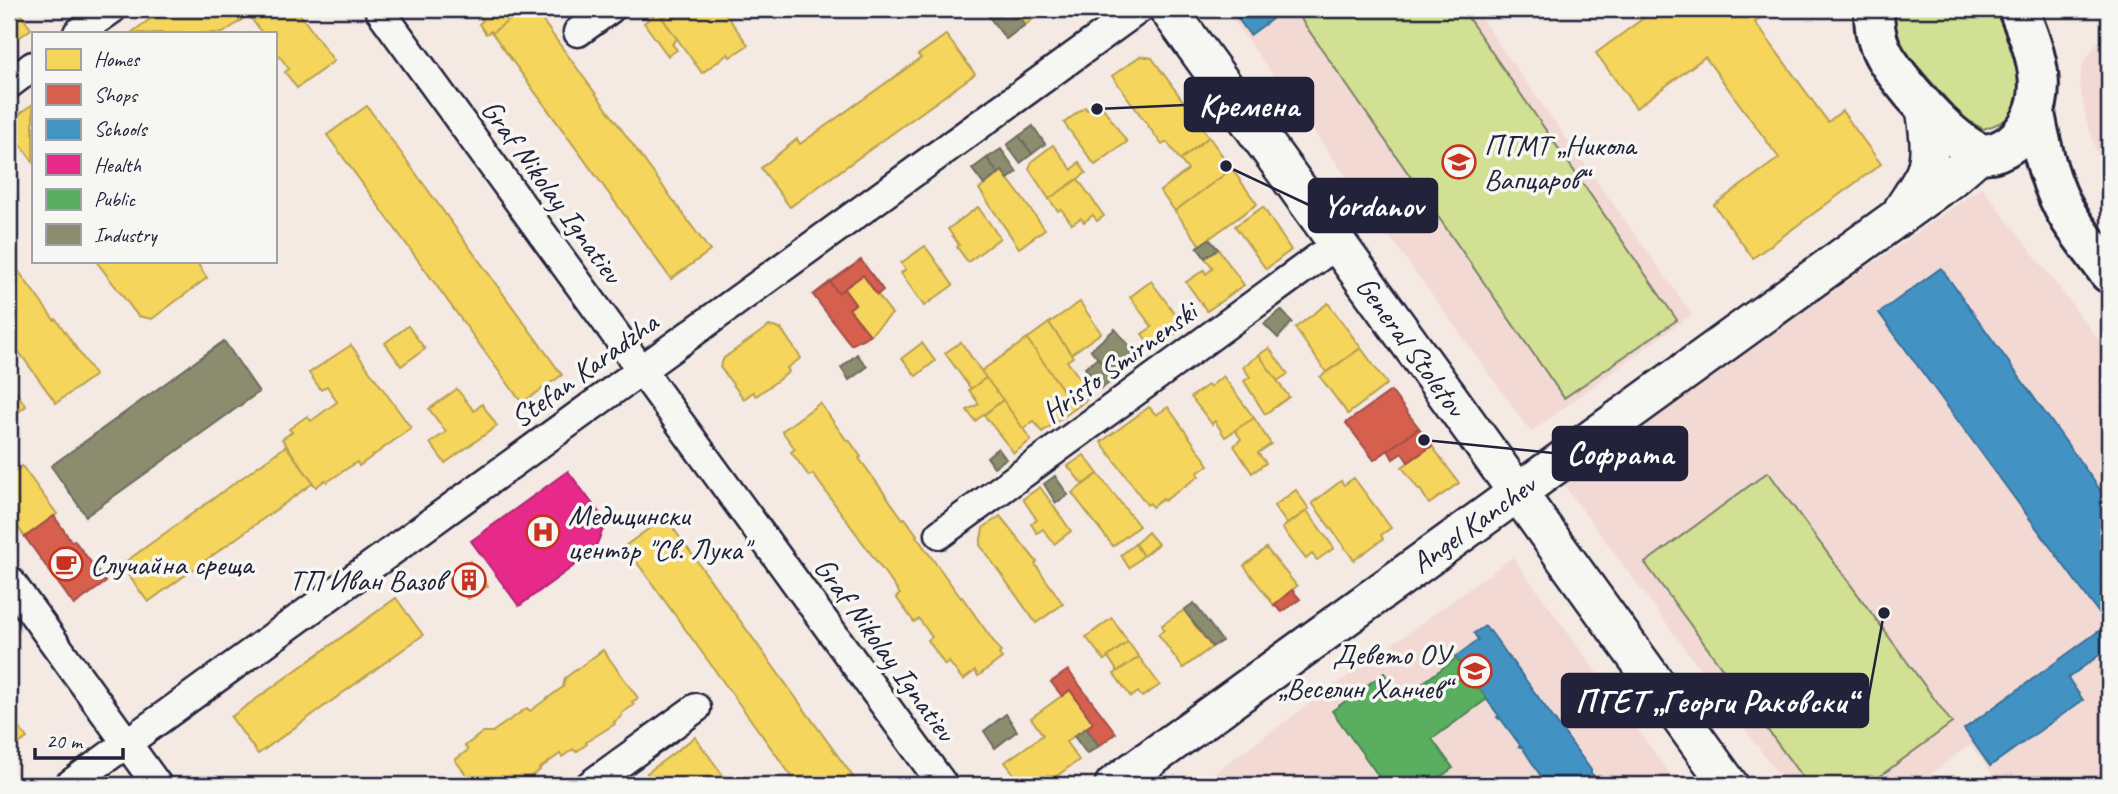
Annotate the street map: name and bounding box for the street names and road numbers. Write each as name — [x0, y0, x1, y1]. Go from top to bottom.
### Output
street label: Graf Nikolay Ignatiev — [473, 92, 633, 293]
street label: General Stoletov — [1347, 268, 1476, 426]
street label: Hristo Smirnenski — [1034, 291, 1207, 431]
street label: Stefan Karadzha — [503, 303, 667, 436]
street label: Angel Kanchev — [1403, 464, 1545, 582]
street label: Graf Nikolay Ignatiev — [806, 550, 966, 751]

